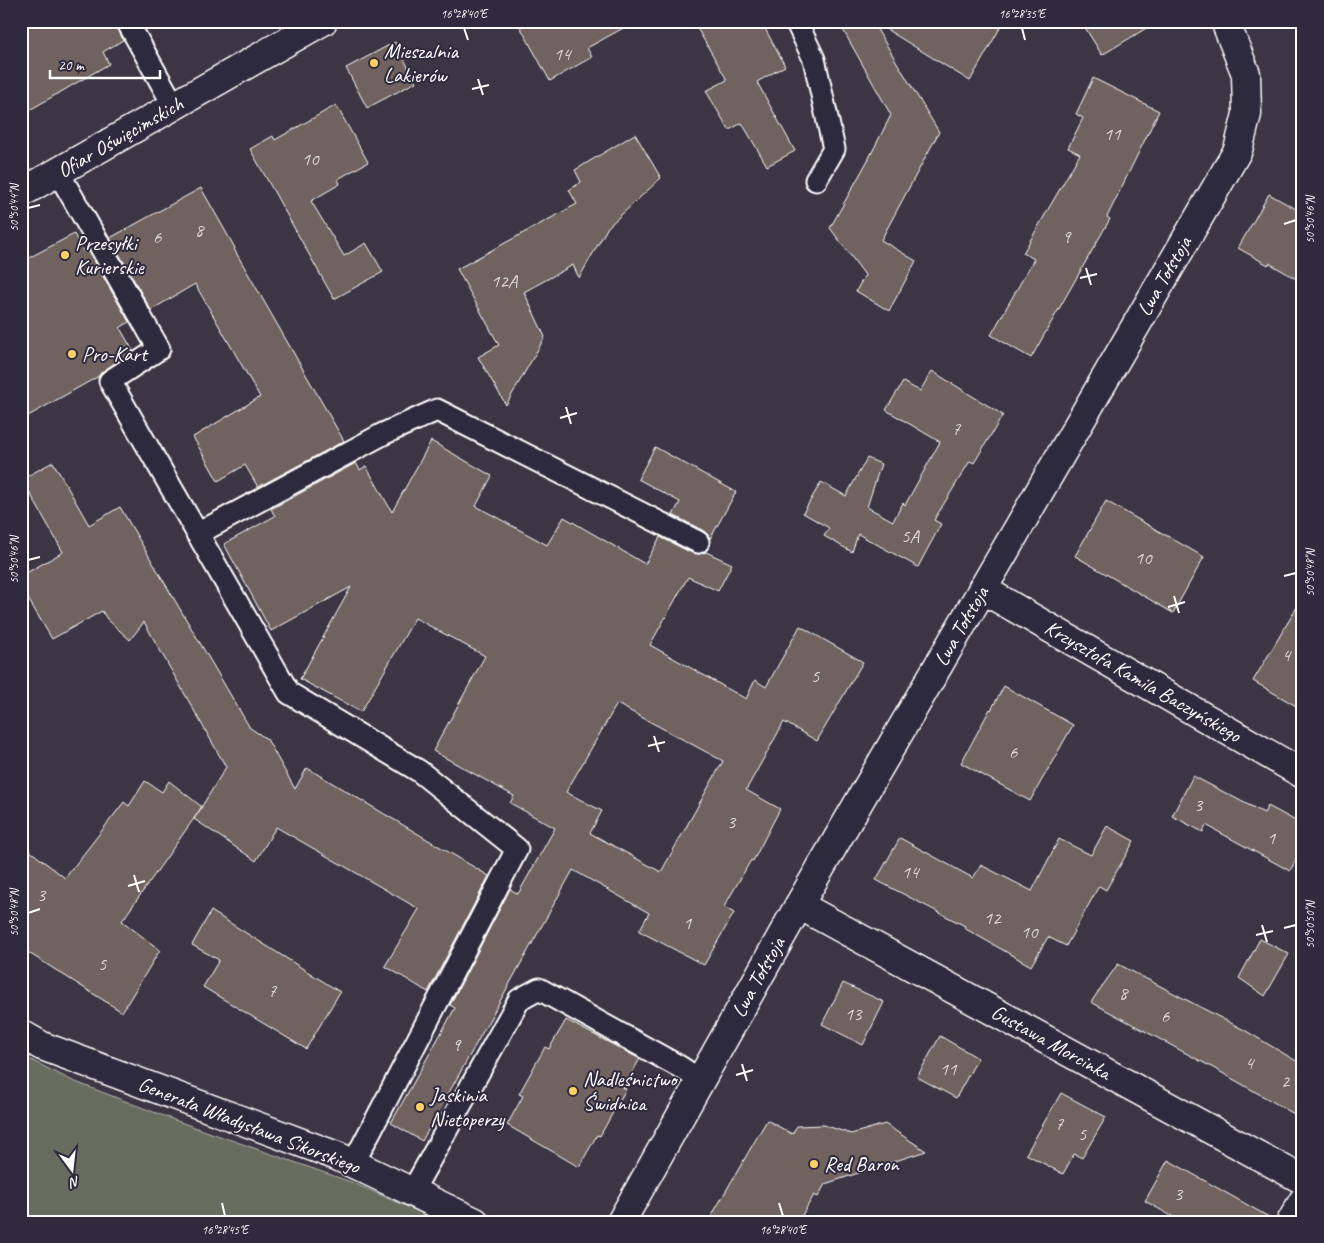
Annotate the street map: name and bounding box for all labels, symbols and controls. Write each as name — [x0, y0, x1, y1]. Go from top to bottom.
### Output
text: 16°28'40"E — [441, 6, 489, 22]
text: 16°28'35"E — [999, 6, 1047, 22]
place label: Mieszalnia Lakierów — [384, 38, 459, 88]
house number: 14 — [553, 42, 573, 66]
scale bar — [50, 48, 160, 80]
text: 20 m — [58, 56, 85, 75]
marker: Mieszalnia Lakierów — [368, 57, 380, 69]
street label: Ofiar Oświęcimskich — [52, 90, 188, 184]
house number: 11 — [1103, 122, 1122, 146]
house number: 10 — [301, 147, 320, 171]
text: 50°50'44"N — [6, 183, 22, 232]
text: 50°50'46"N — [1302, 195, 1318, 244]
house number: 8 — [195, 218, 206, 242]
house number: 6 — [153, 225, 163, 249]
house number: 9 — [1062, 225, 1072, 249]
place label: Przesyłki Kurierskie — [75, 230, 145, 280]
street label: Lwa Tołstoja — [1131, 230, 1198, 320]
marker: Przesyłki Kurierskie — [59, 249, 71, 261]
house number: 12A — [491, 269, 519, 293]
place label: Pro-Kart — [82, 341, 149, 367]
marker: Pro-Kart — [66, 348, 78, 360]
house number: 7 — [952, 417, 962, 441]
house number: 5A — [901, 524, 921, 548]
text: 50°50'46"N — [6, 535, 22, 584]
house number: 10 — [1134, 546, 1153, 570]
text: 50°50'48"N — [1302, 548, 1318, 597]
street label: Lwa Tołstoja — [928, 580, 995, 670]
street label: Krzysztofa Kamila Baczyńskiego — [1040, 614, 1247, 749]
house number: 4 — [1282, 643, 1293, 667]
house number: 5 — [811, 664, 821, 688]
house number: 6 — [1009, 740, 1019, 764]
house number: 3 — [1194, 793, 1204, 817]
house number: 3 — [727, 810, 737, 834]
house number: 1 — [1267, 826, 1277, 850]
house number: 14 — [901, 860, 921, 884]
house number: 3 — [37, 883, 47, 907]
text: 50°50'48"N — [6, 888, 22, 937]
text: 50°50'50"N — [1302, 900, 1318, 949]
house number: 12 — [983, 906, 1002, 930]
house number: 1 — [683, 911, 693, 935]
house number: 10 — [1020, 920, 1039, 944]
street label: Lwa Tołstoja — [725, 931, 791, 1022]
house number: 5 — [98, 952, 108, 976]
house number: 7 — [268, 979, 278, 1003]
house number: 8 — [1119, 981, 1130, 1005]
street label: Gustawa Morcinka — [987, 999, 1117, 1087]
house number: 13 — [844, 1002, 863, 1026]
house number: 6 — [1161, 1004, 1171, 1028]
house number: 9 — [452, 1033, 462, 1057]
house number: 4 — [1245, 1051, 1256, 1075]
house number: 11 — [939, 1057, 958, 1081]
place label: Nadleśnictwo Świdnica — [583, 1066, 679, 1116]
house number: 2 — [1281, 1069, 1291, 1093]
street label: Generała Władysława Sikorskiego — [134, 1071, 365, 1180]
place label: Jaskinia Nietoperzy — [429, 1082, 506, 1132]
marker: Nadleśnictwo Świdnica — [567, 1085, 579, 1097]
marker: Jaskinia Nietoperzy — [414, 1101, 426, 1113]
house number: 7 — [1055, 1112, 1065, 1136]
house number: 5 — [1078, 1122, 1088, 1146]
north arrow — [48, 1146, 98, 1196]
place label: Red Baron — [824, 1151, 900, 1177]
marker: Red Baron — [808, 1158, 820, 1170]
text: N — [67, 1173, 82, 1192]
house number: 3 — [1174, 1182, 1184, 1206]
text: 16°28'45"E — [202, 1222, 250, 1238]
text: 16°28'40"E — [760, 1222, 808, 1238]

